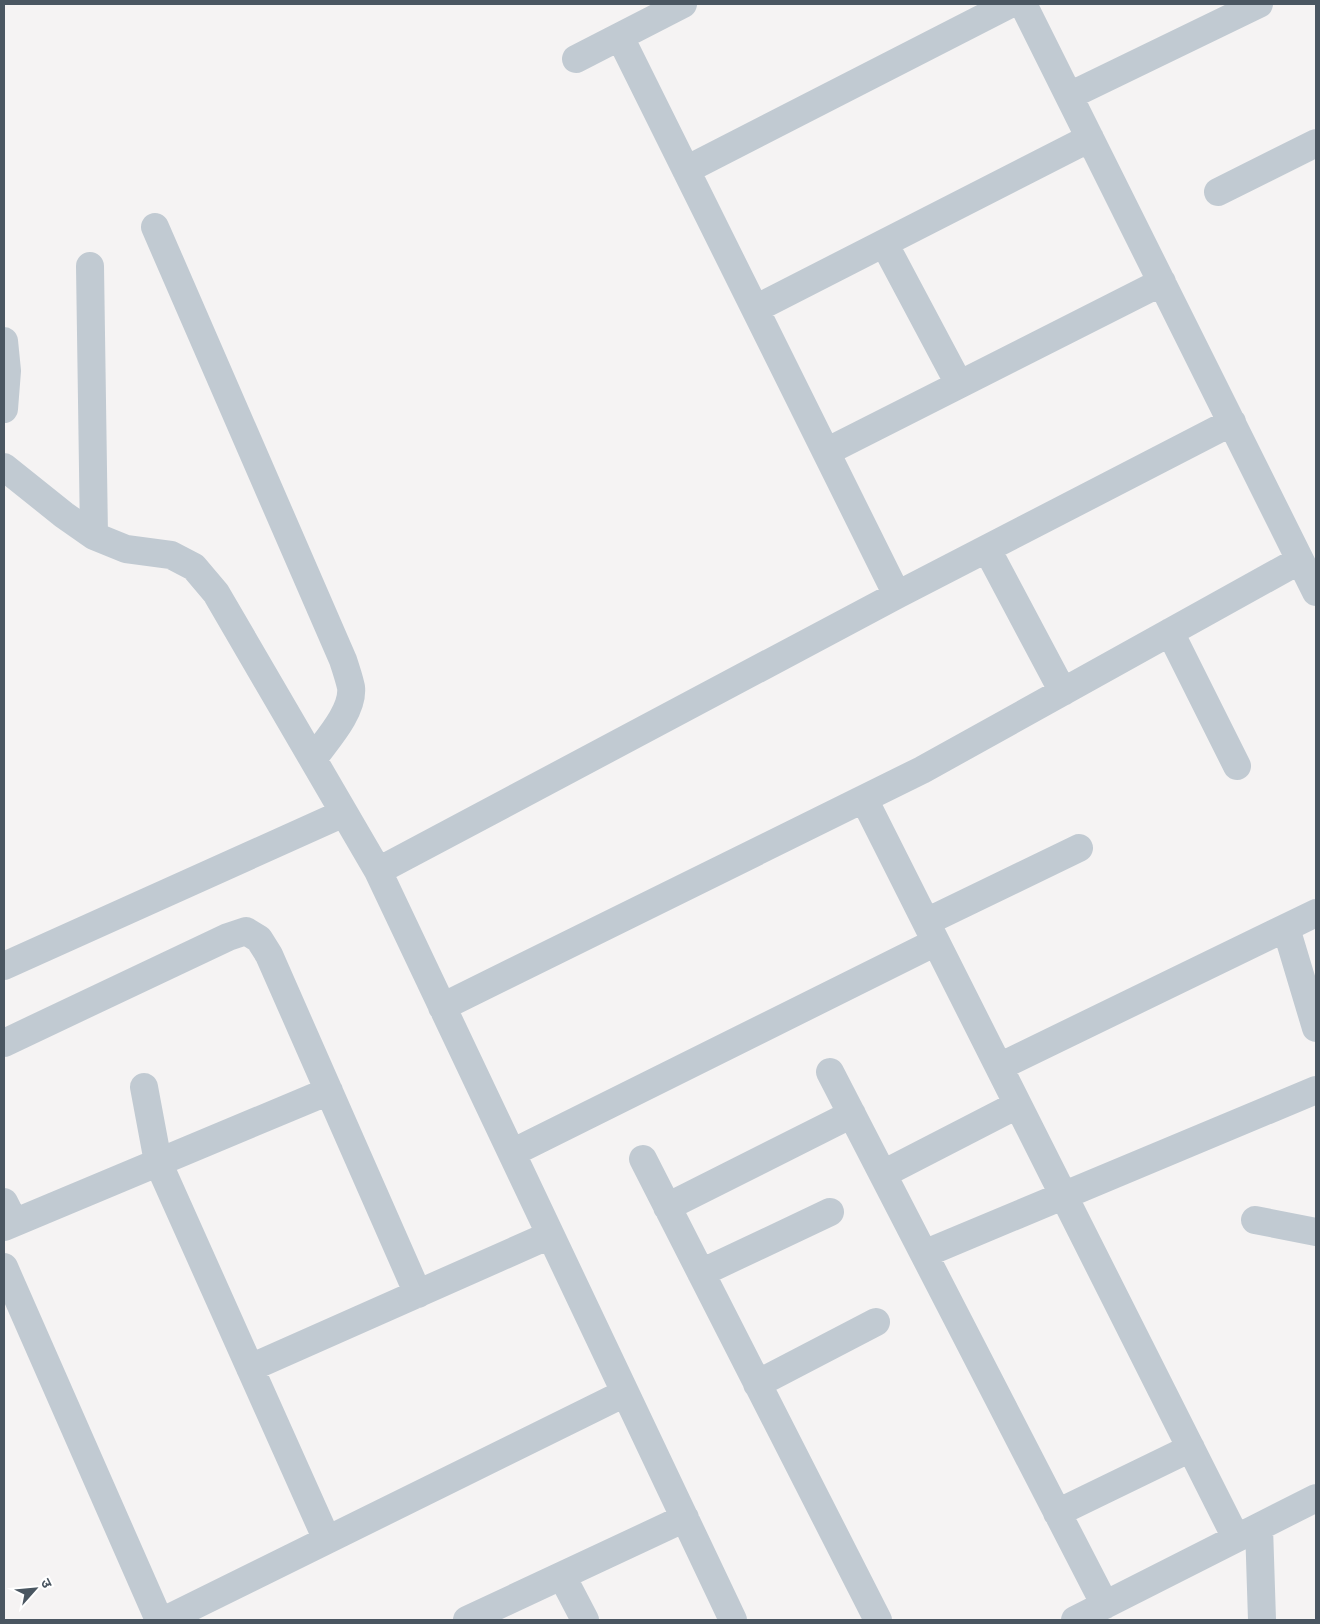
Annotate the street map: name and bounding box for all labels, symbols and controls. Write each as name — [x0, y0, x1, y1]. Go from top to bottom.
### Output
north arrow — [10, 1564, 60, 1614]
text: उ — [37, 1576, 56, 1592]

